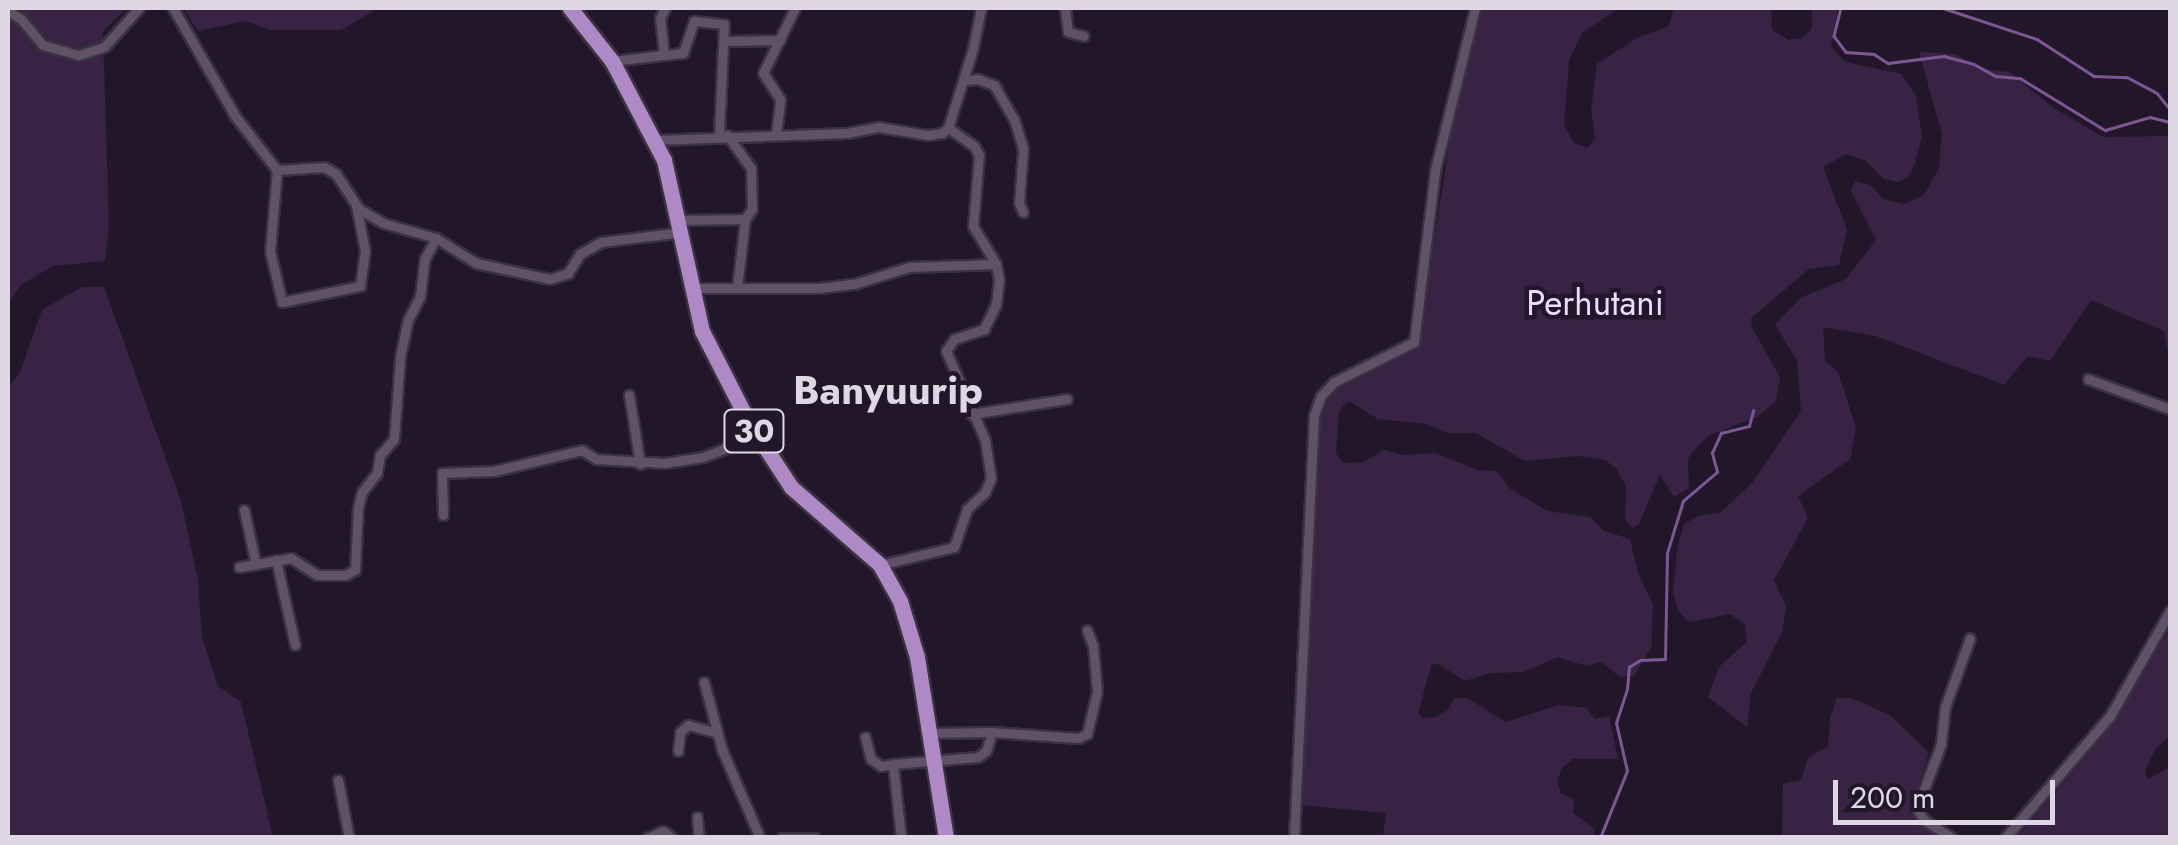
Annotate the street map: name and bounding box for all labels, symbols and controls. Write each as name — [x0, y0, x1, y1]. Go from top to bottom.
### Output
park label: Perhutani — [1526, 282, 1664, 324]
district label: Banyuurip — [793, 366, 983, 414]
road number: 30 — [722, 404, 786, 458]
scale bar — [1838, 760, 2060, 822]
text: 200 m — [1850, 776, 1935, 819]

